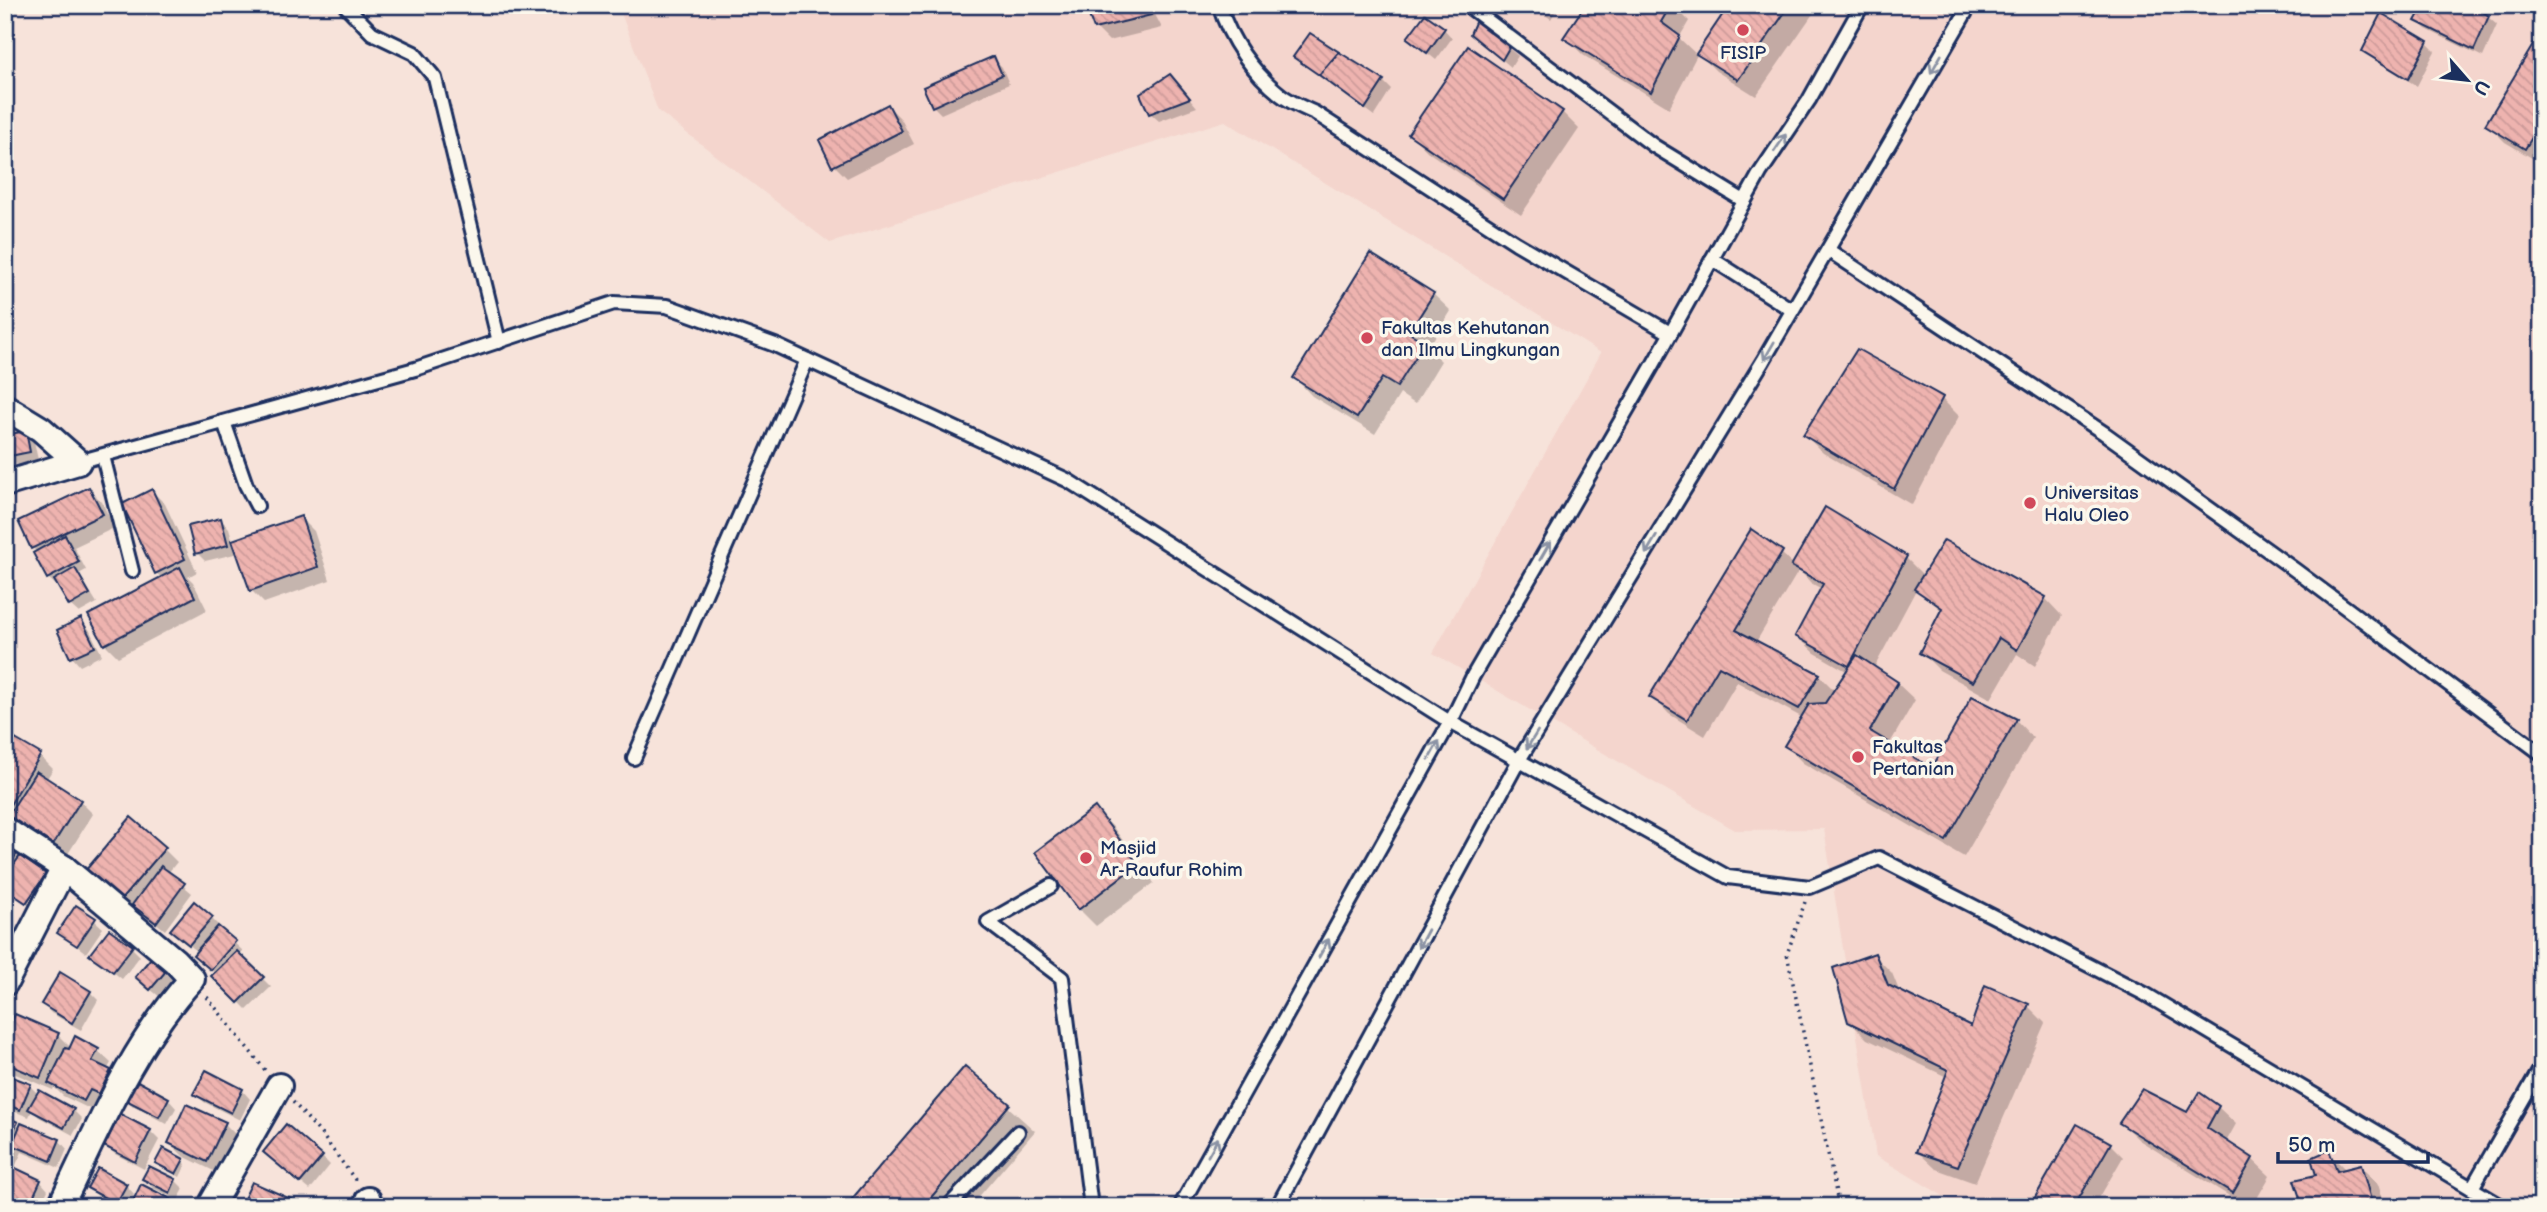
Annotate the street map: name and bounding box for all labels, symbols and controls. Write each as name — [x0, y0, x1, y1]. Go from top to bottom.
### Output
marker: FISIP — [1735, 22, 1751, 38]
place label: FISIP — [1720, 42, 1766, 65]
north arrow — [2432, 46, 2502, 116]
one-way arrow — [1928, 54, 1942, 74]
text: U — [2467, 76, 2494, 99]
one-way arrow — [1772, 134, 1787, 153]
place label: Fakultas Kehutanan dan Ilmu Lingkungan — [1381, 317, 1560, 362]
marker: Fakultas Kehutanan dan Ilmu Lingkungan — [1359, 330, 1375, 346]
one-way arrow — [1762, 340, 1775, 361]
place label: Universitas Halu Oleo — [2044, 482, 2139, 527]
marker: Universitas Halu Oleo — [2022, 495, 2038, 511]
one-way arrow — [1643, 535, 1657, 555]
one-way arrow — [1539, 541, 1552, 562]
one-way arrow — [1525, 729, 1539, 749]
place label: Fakultas Pertanian — [1872, 736, 1954, 781]
one-way arrow — [1427, 740, 1441, 760]
marker: Fakultas Pertanian — [1850, 749, 1866, 765]
place label: Masjid Ar-Raufur Rohim — [1100, 837, 1243, 882]
marker: Masjid Ar-Raufur Rohim — [1078, 850, 1094, 866]
one-way arrow — [1416, 929, 1430, 949]
one-way arrow — [1317, 939, 1331, 959]
scale bar — [2278, 1121, 2428, 1165]
text: 50 m — [2288, 1133, 2335, 1158]
one-way arrow — [1207, 1137, 1220, 1158]

